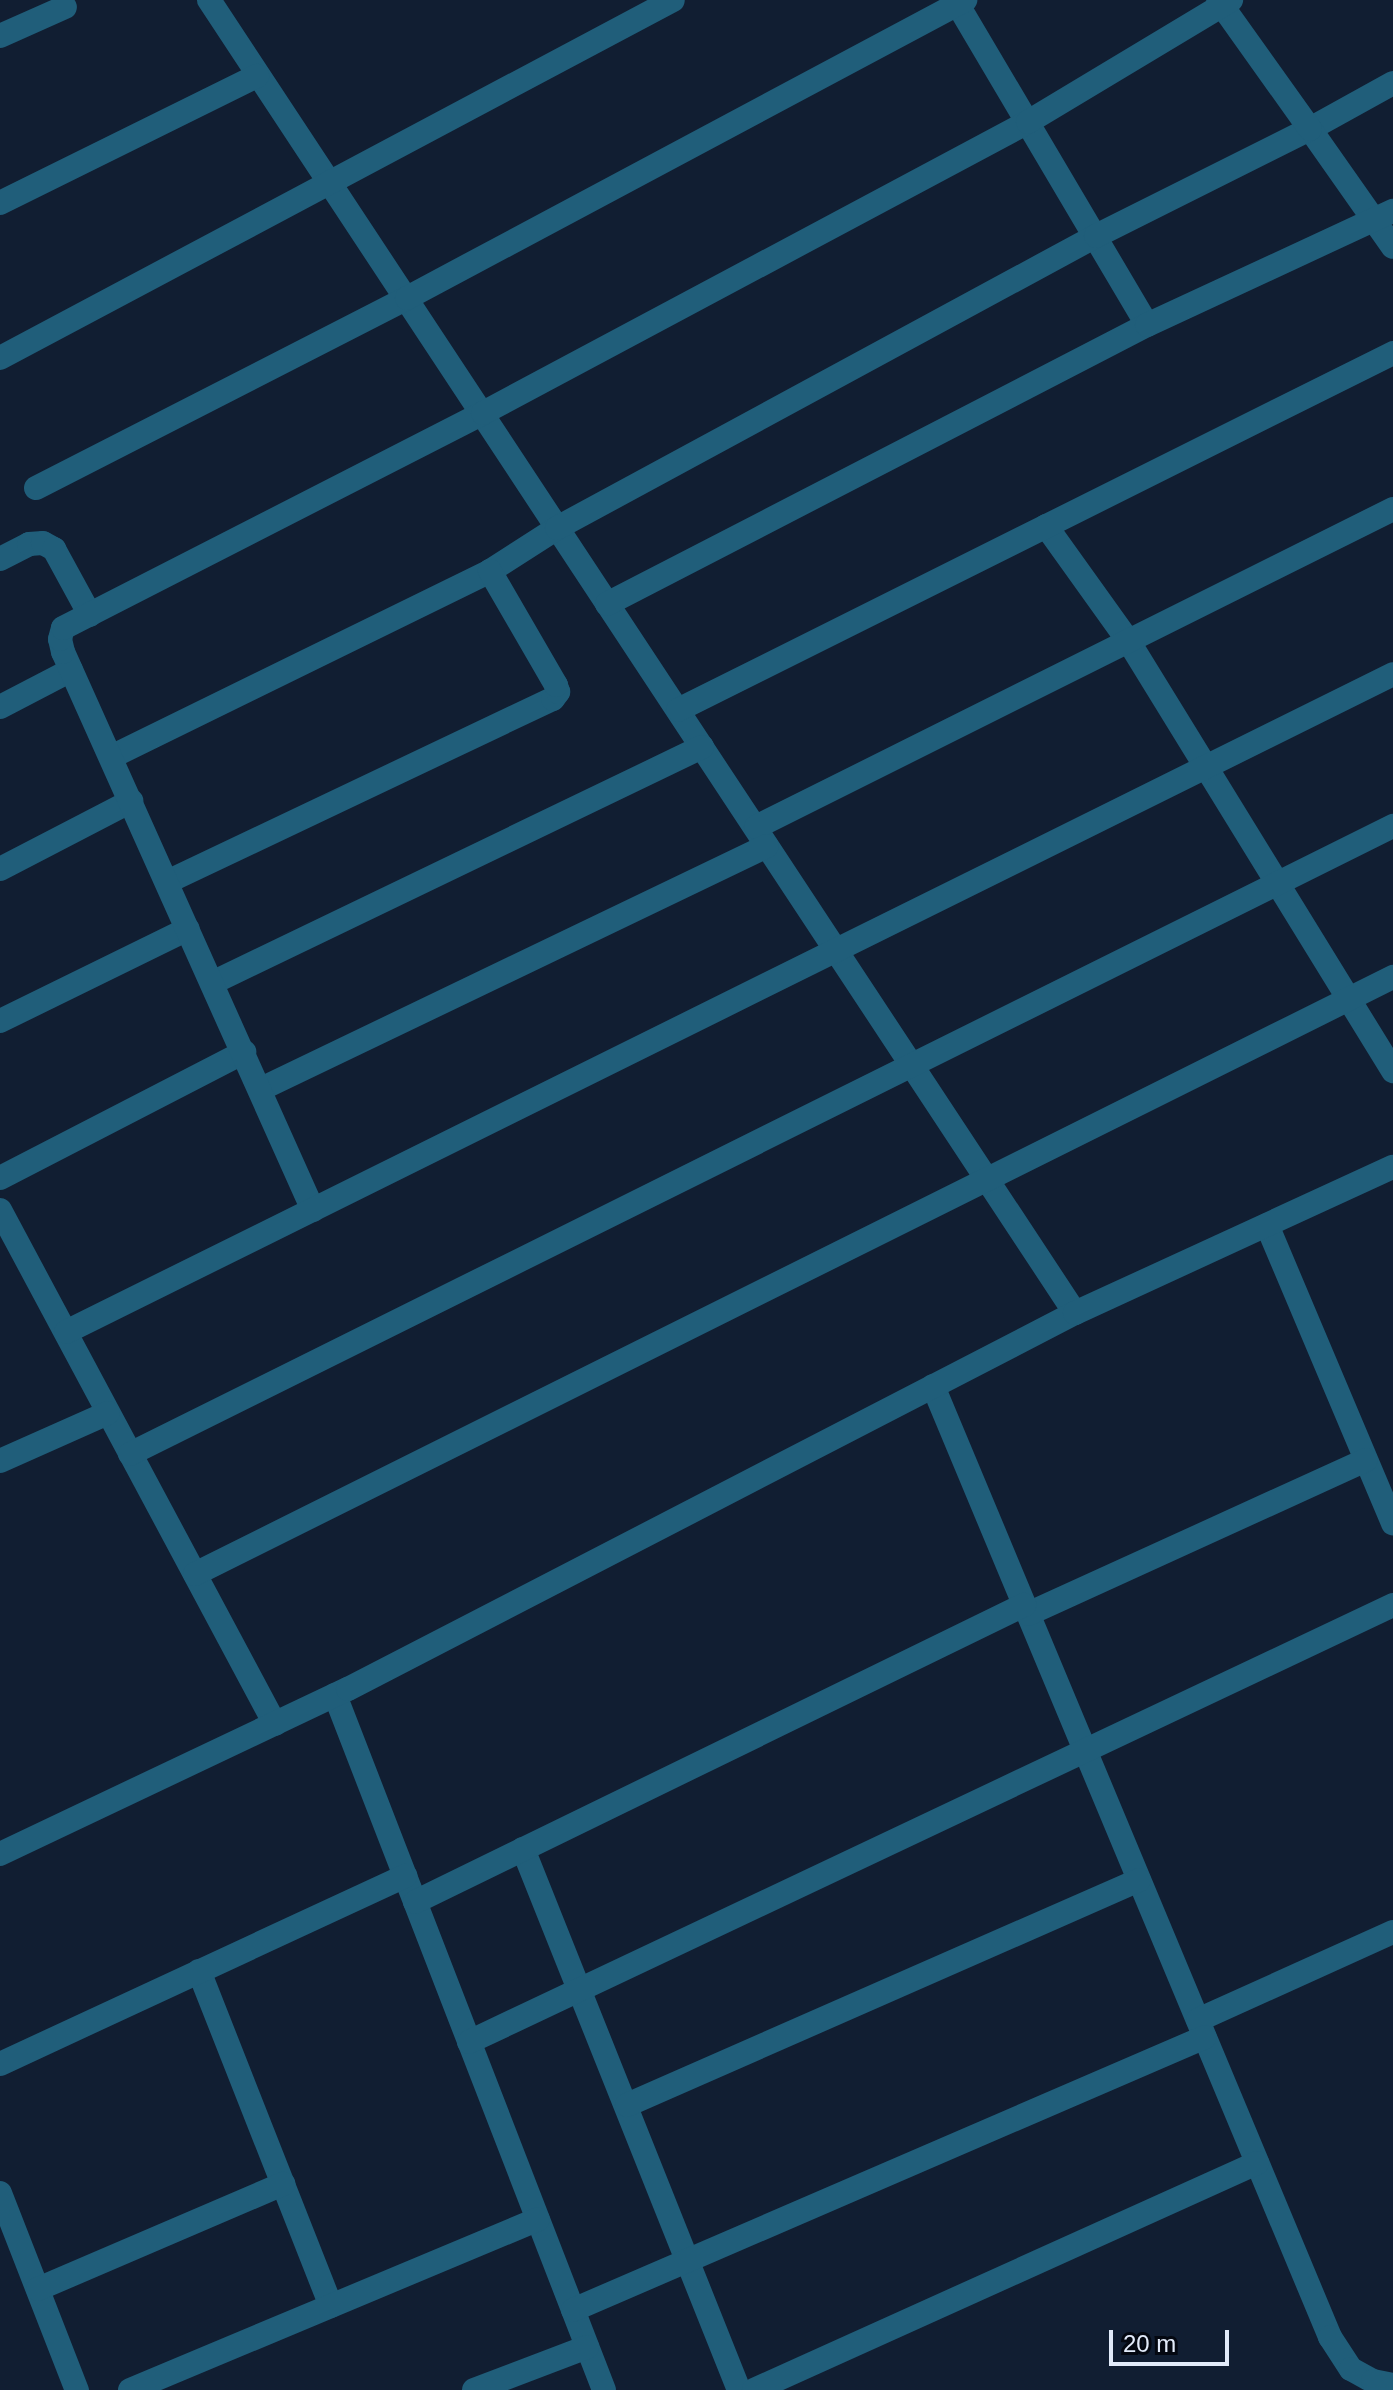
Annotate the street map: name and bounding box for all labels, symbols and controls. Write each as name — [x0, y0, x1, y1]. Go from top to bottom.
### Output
scale bar — [1113, 2314, 1233, 2364]
text: 20 m — [1123, 2330, 1176, 2357]

